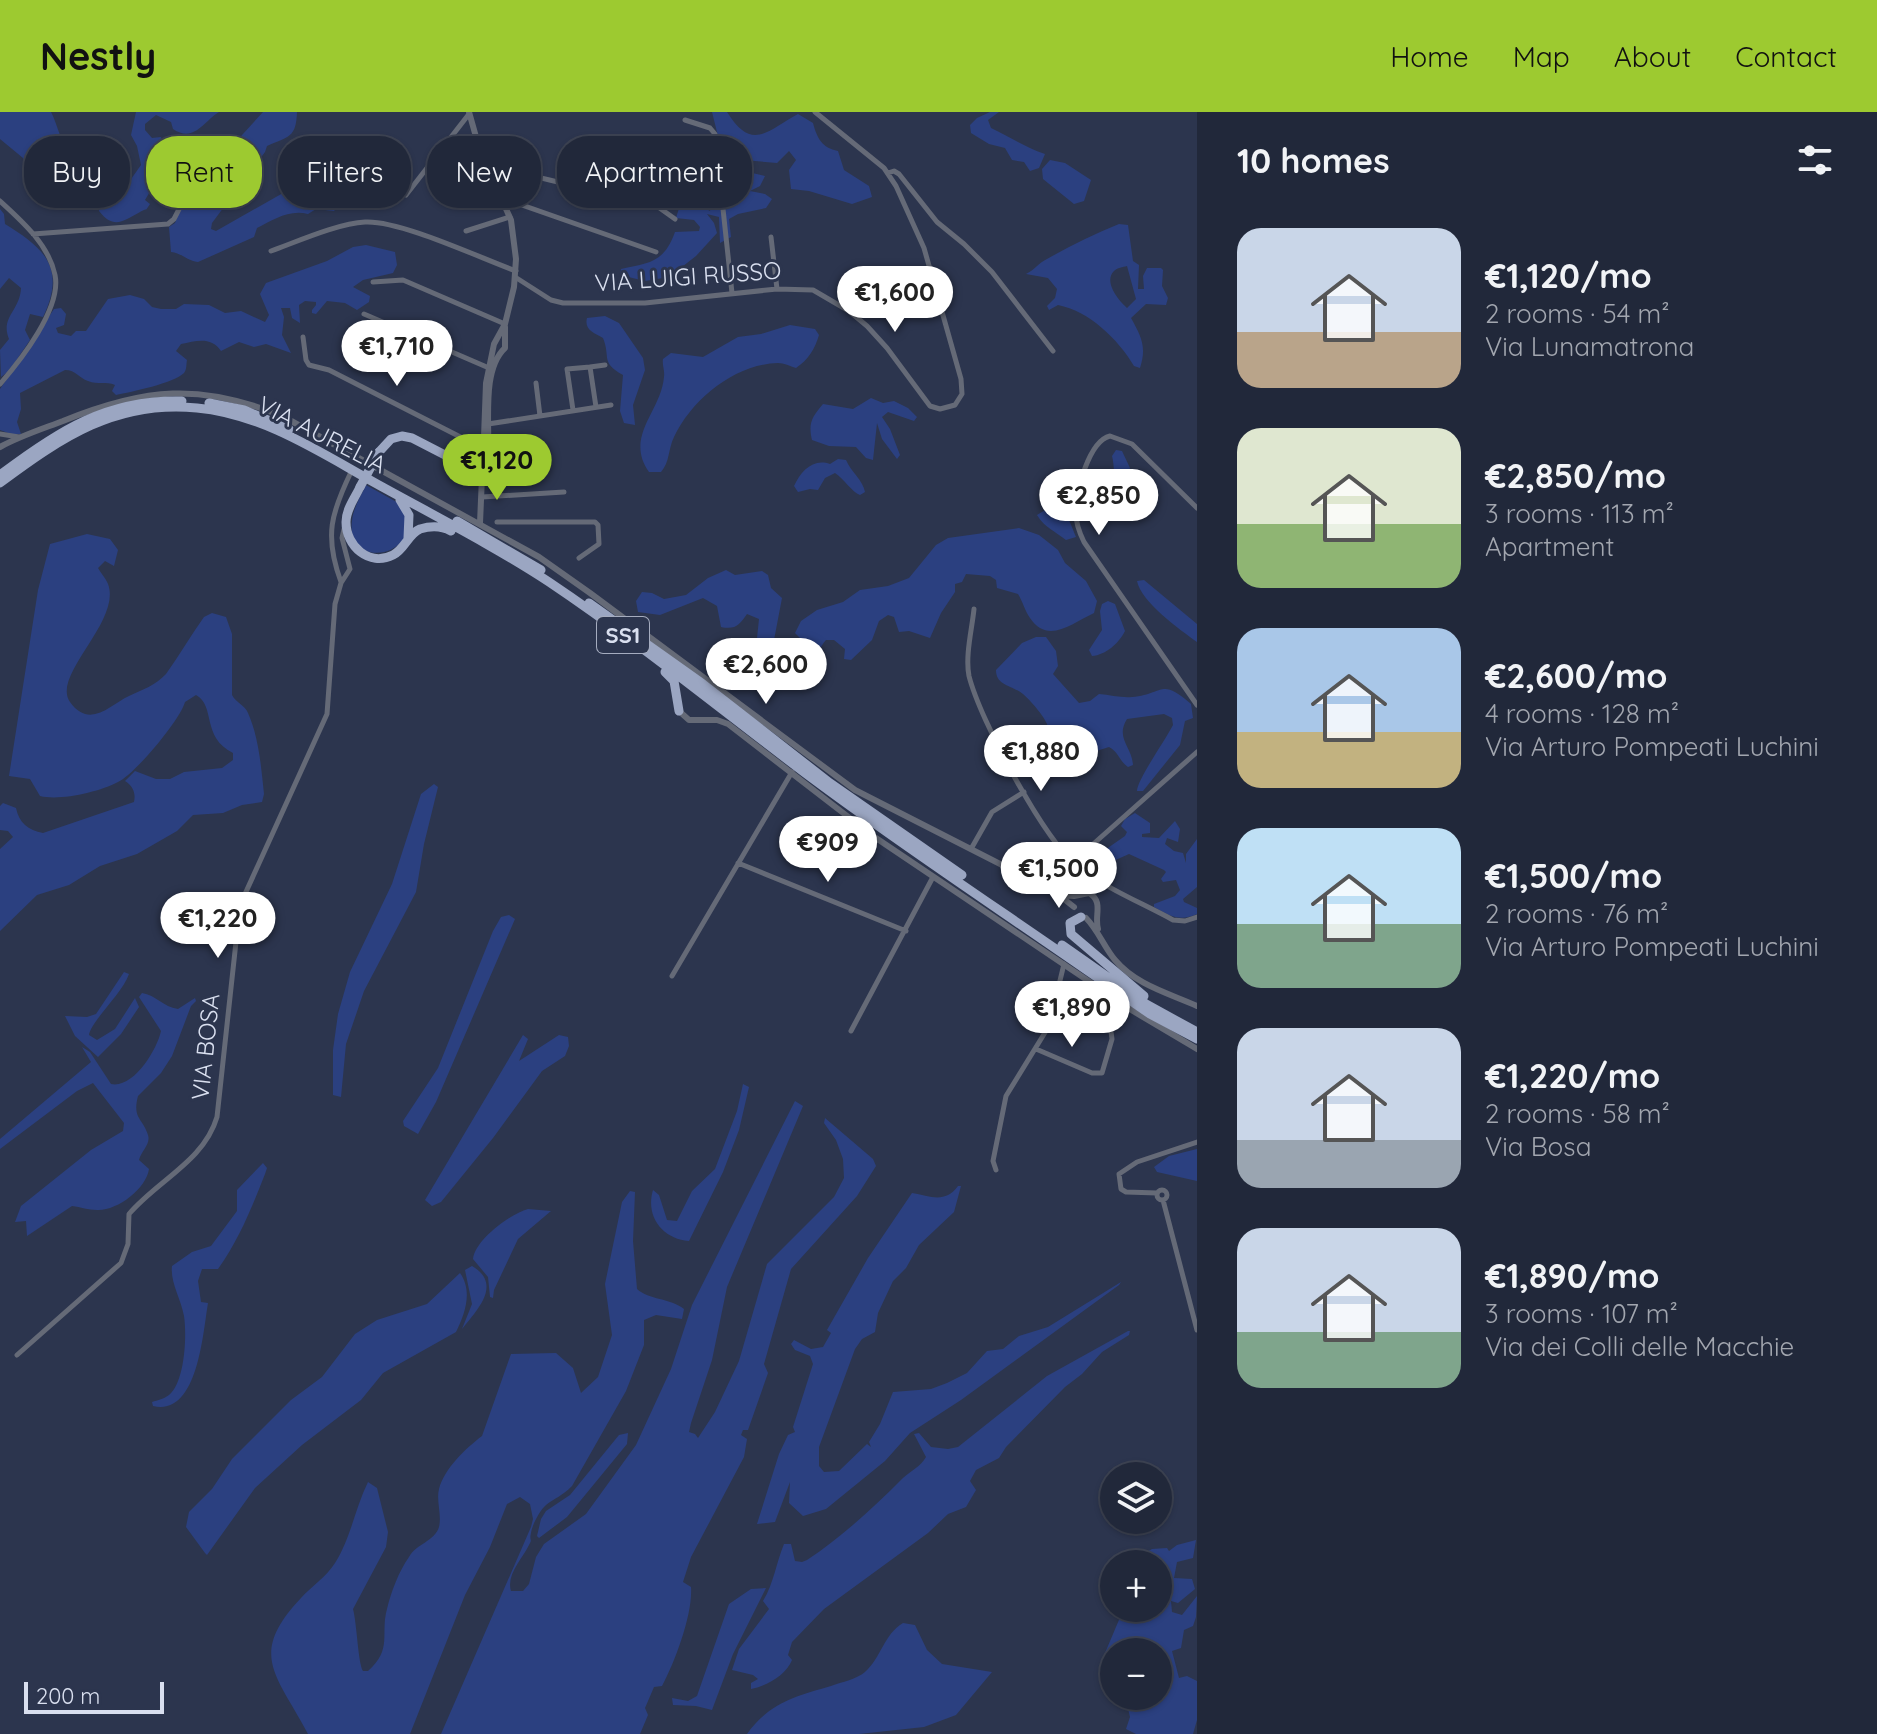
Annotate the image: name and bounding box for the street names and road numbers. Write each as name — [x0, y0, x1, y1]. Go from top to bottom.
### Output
street label: VIA LUIGI RUSSO — [594, 255, 782, 297]
street label: VIA AURELIA — [253, 389, 392, 479]
road number: SS1 — [597, 617, 649, 653]
street label: VIA BOSA — [184, 992, 226, 1102]

